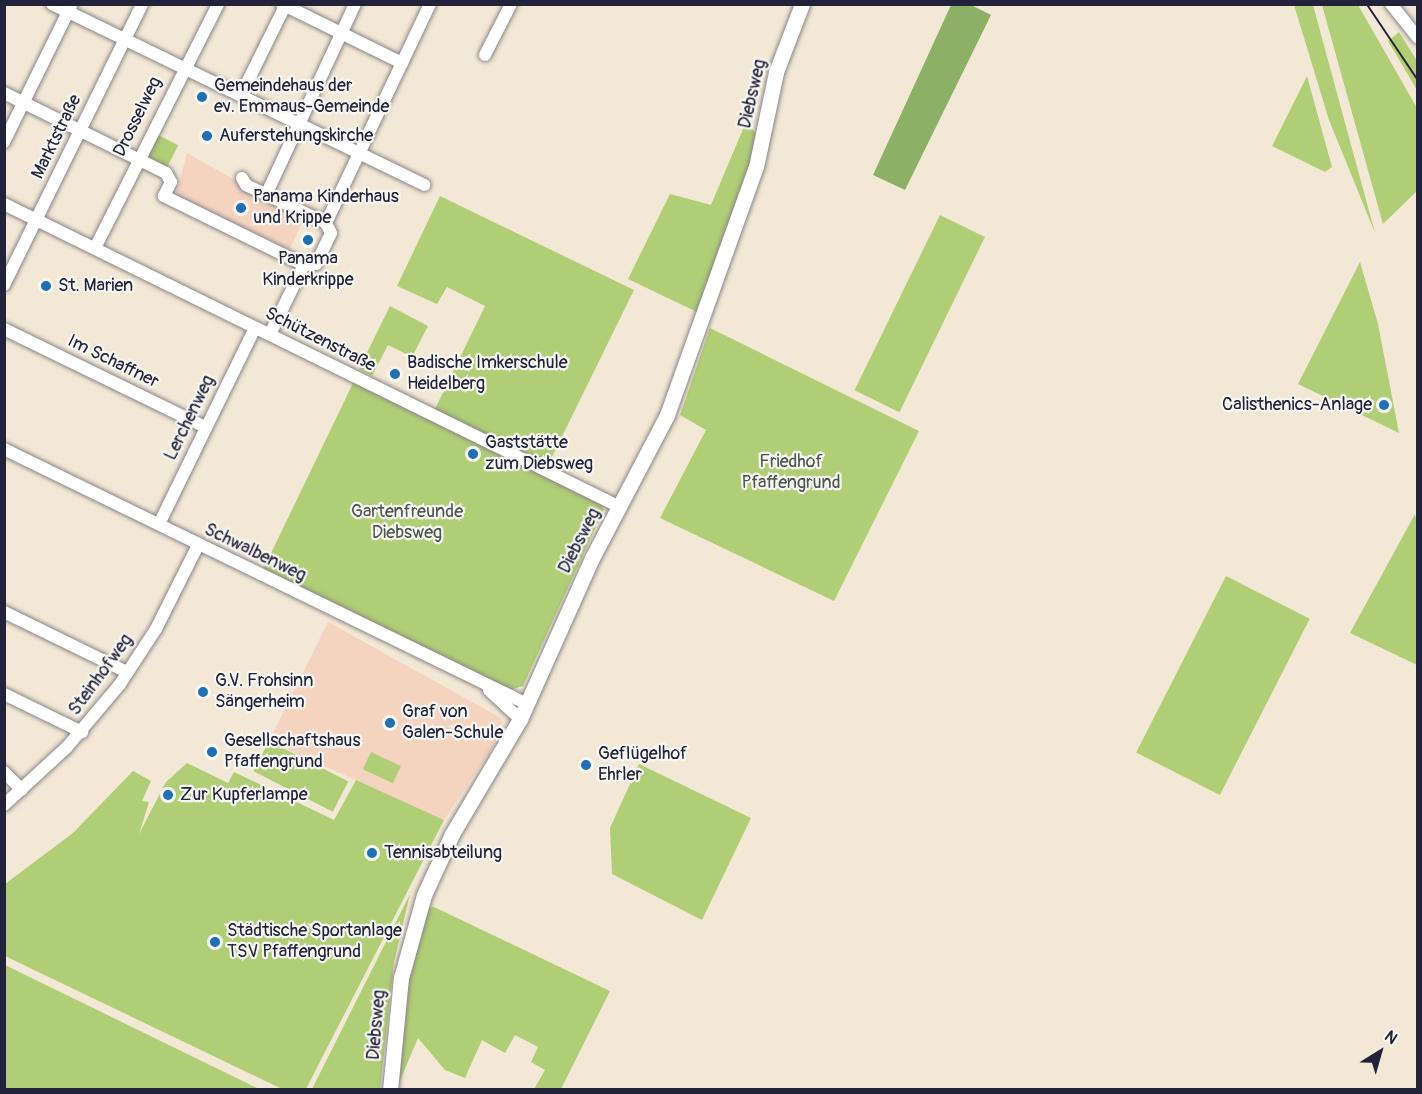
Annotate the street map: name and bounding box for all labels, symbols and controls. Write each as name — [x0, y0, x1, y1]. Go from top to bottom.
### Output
street label: Diebsweg — [735, 57, 771, 131]
street label: Drosselweg — [109, 73, 167, 161]
place label: Gemeindehaus der ev. Emmaus-Gemeinde — [214, 76, 389, 118]
marker: Gemeindehaus der ev. Emmaus-Gemeinde — [195, 90, 209, 104]
street label: Marktstraße — [27, 91, 87, 183]
place label: Auferstehungskirche — [219, 125, 373, 147]
marker: Auferstehungskirche — [200, 129, 214, 143]
place label: Panama Kinderhaus und Krippe — [253, 187, 399, 230]
marker: Panama Kinderhaus und Krippe — [234, 201, 248, 215]
marker: Panama Kinderkrippe — [301, 233, 315, 247]
place label: Panama Kinderkrippe — [262, 249, 354, 292]
place label: St. Marien — [58, 275, 133, 297]
marker: St. Marien — [39, 279, 53, 293]
street label: Schützenstraße — [261, 303, 379, 377]
street label: Im Schaffner — [64, 331, 162, 393]
place label: Badische Imkerschule Heidelberg — [407, 353, 568, 395]
marker: Badische Imkerschule Heidelberg — [388, 367, 402, 381]
street label: Lerchenweg — [160, 372, 220, 464]
place label: Calisthenics-Anlage — [1222, 394, 1372, 416]
marker: Calisthenics-Anlage — [1377, 398, 1391, 412]
place label: Gaststätte zum Diebsweg — [485, 433, 593, 476]
marker: Gaststätte zum Diebsweg — [466, 447, 480, 461]
park label: Friedhof Pfaffengrund — [742, 452, 840, 494]
park label: Gartenfreunde Diebsweg — [351, 502, 463, 544]
street label: Diebsweg — [554, 505, 606, 577]
street label: Schwalbenweg — [201, 519, 309, 587]
street label: Steinhofweg — [64, 630, 138, 720]
place label: G.V. Frohsinn Sängerheim — [215, 671, 313, 714]
marker: G.V. Frohsinn Sängerheim — [196, 685, 210, 699]
place label: Graf von Galen-Schule — [402, 702, 503, 744]
marker: Graf von Galen-Schule — [383, 716, 397, 730]
place label: Gesellschaftshaus Pfaffengrund — [224, 731, 360, 774]
place label: Geflügelhof Ehrler — [598, 744, 687, 786]
marker: Gesellschaftshaus Pfaffengrund — [205, 745, 219, 759]
marker: Geflügelhof Ehrler — [579, 758, 593, 772]
place label: Zur Kupferlampe — [180, 784, 308, 806]
marker: Zur Kupferlampe — [161, 788, 175, 802]
place label: Tennisabteilung — [384, 842, 502, 864]
marker: Tennisabteilung — [365, 846, 379, 860]
place label: Städtische Sportanlage TSV Pfaffengrund — [227, 921, 402, 964]
marker: Städtische Sportanlage TSV Pfaffengrund — [208, 935, 222, 949]
street label: Diebsweg — [363, 989, 391, 1061]
north arrow — [1350, 1022, 1410, 1082]
text: N — [1380, 1026, 1401, 1049]

